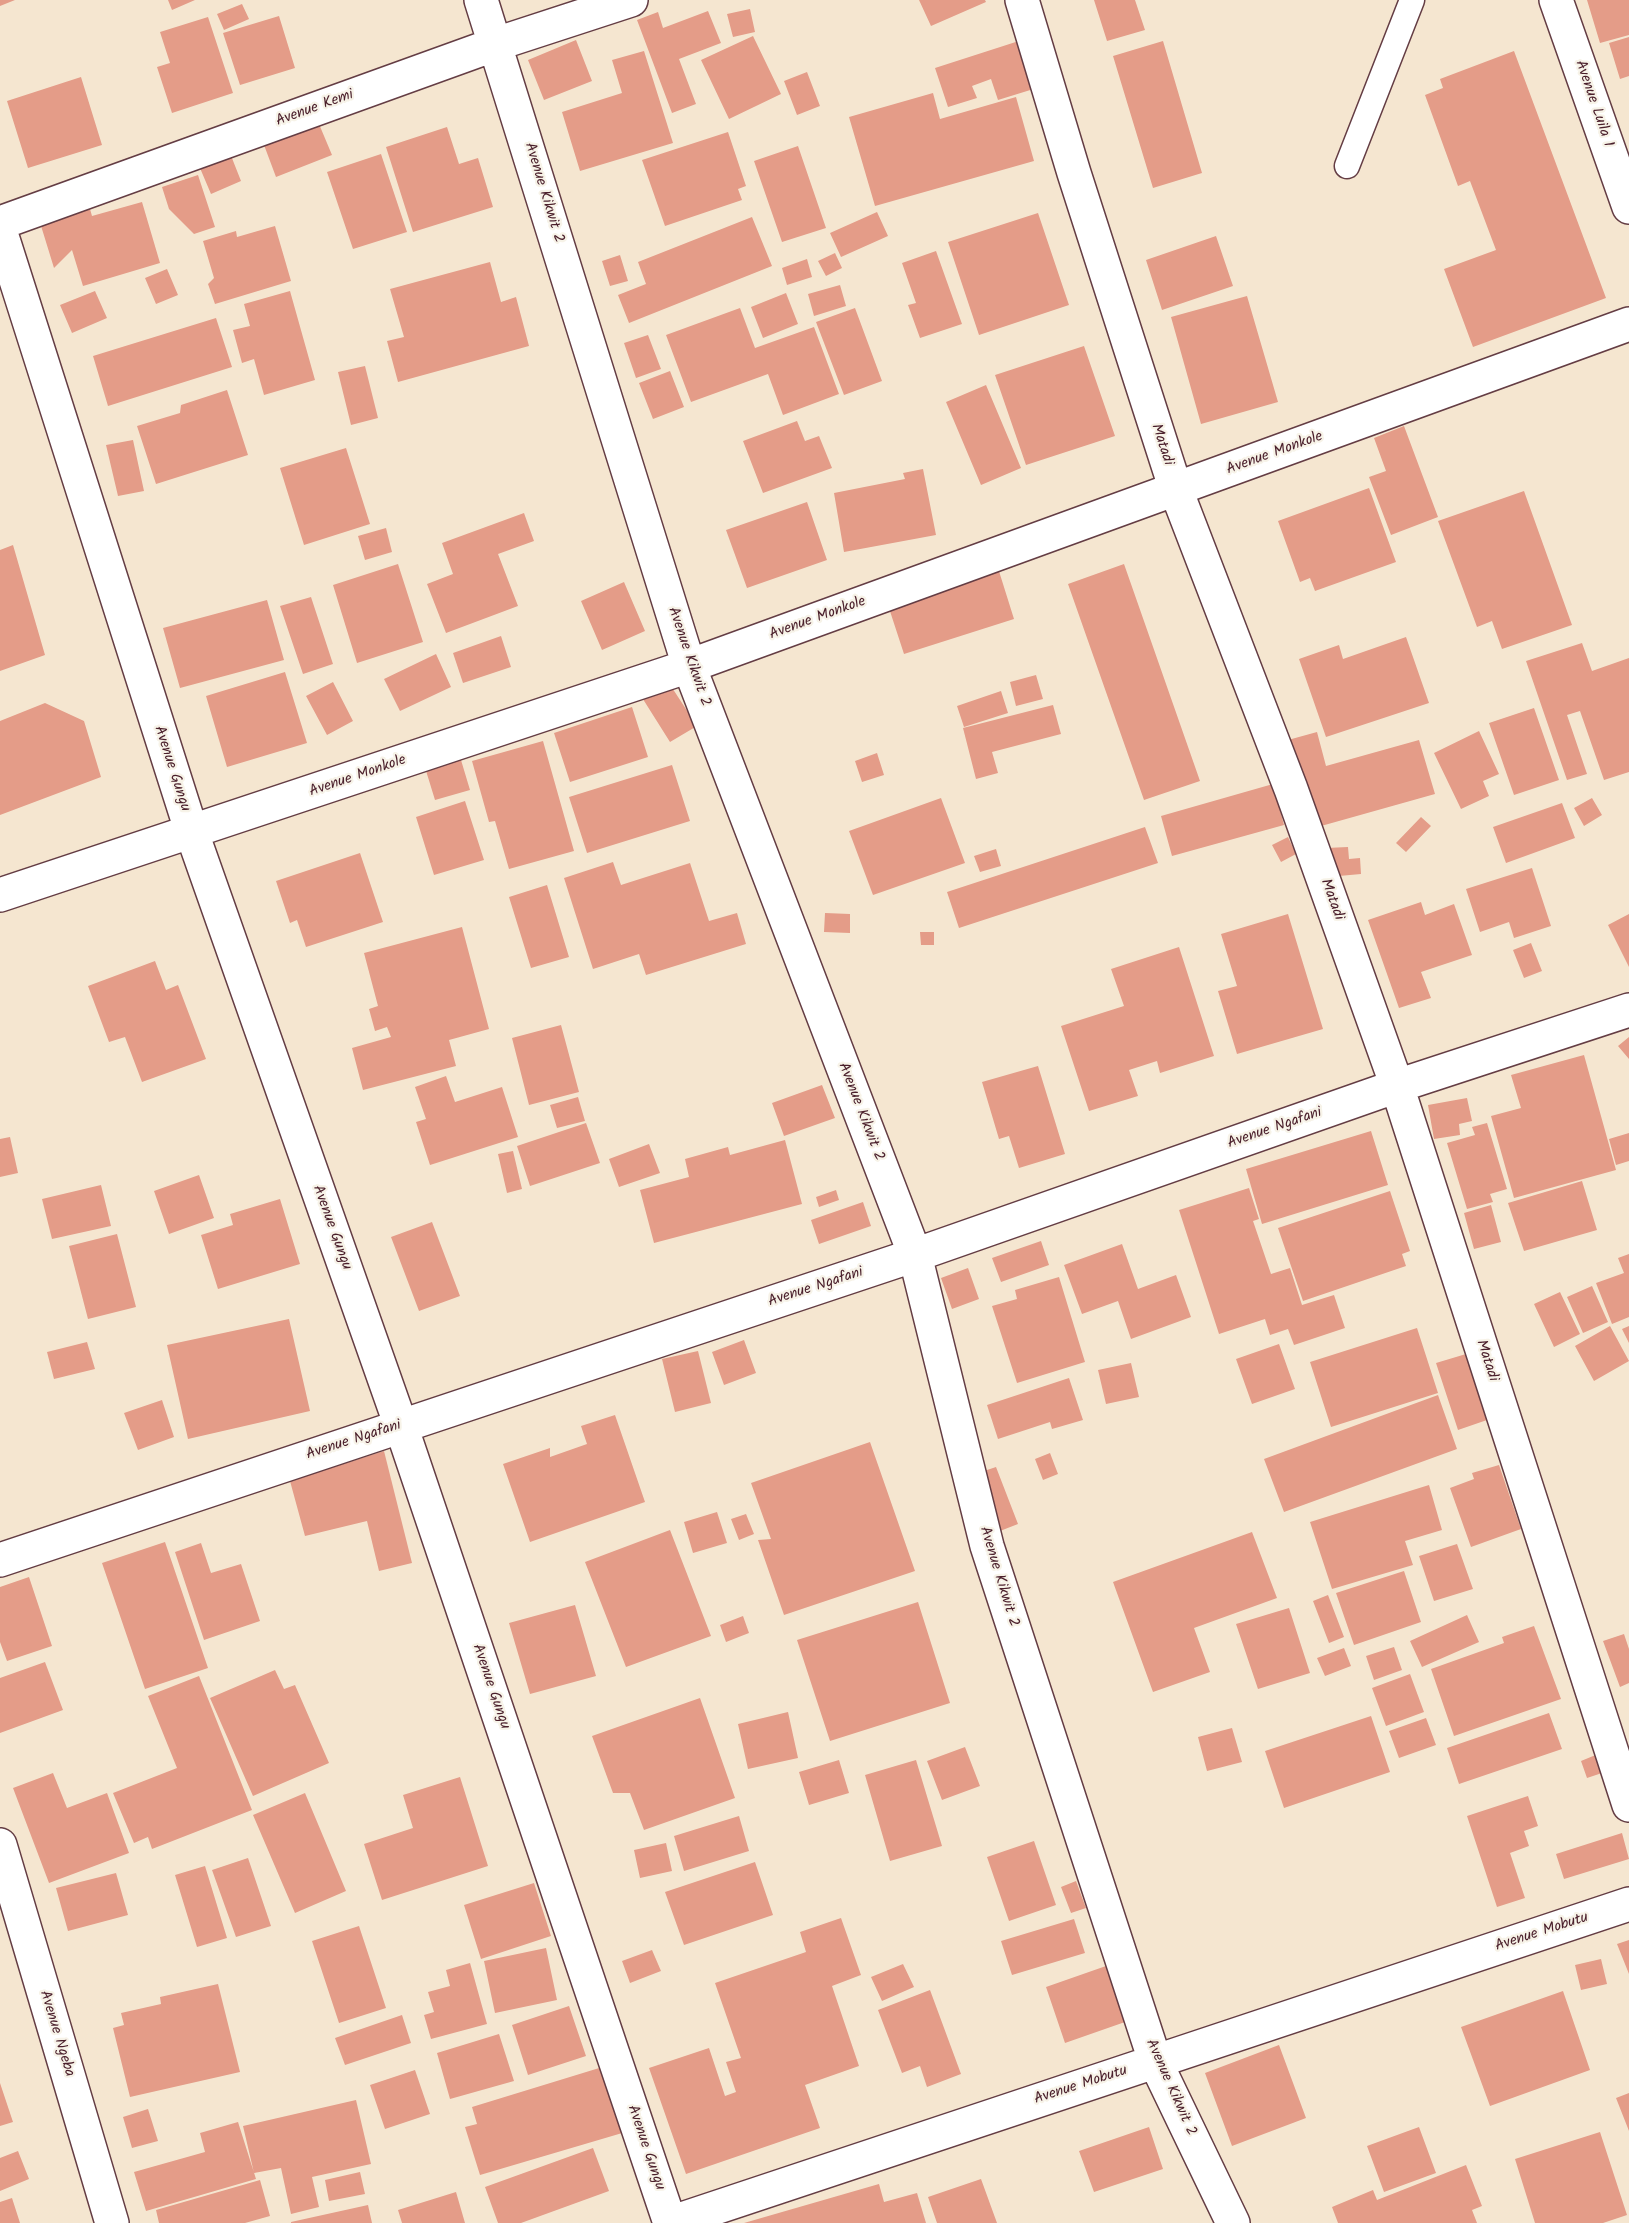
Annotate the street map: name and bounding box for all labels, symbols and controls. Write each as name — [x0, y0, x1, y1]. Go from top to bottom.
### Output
street label: Avenue Luila 1 — [1570, 58, 1616, 150]
street label: Avenue Kemi — [274, 87, 356, 131]
street label: Avenue Kikwit 2 — [519, 141, 567, 245]
street label: Matadi — [1146, 422, 1176, 468]
street label: Avenue Monkole — [1224, 428, 1326, 480]
street label: Avenue Monkole — [767, 593, 869, 645]
street label: Avenue Kikwit 2 — [663, 605, 713, 709]
street label: Avenue Gungu — [149, 724, 193, 814]
street label: Avenue Monkole — [307, 752, 409, 802]
street label: Matadi — [1315, 877, 1347, 923]
street label: Avenue Kikwit 2 — [833, 1060, 887, 1164]
street label: Avenue Ngafani — [1225, 1104, 1325, 1154]
street label: Avenue Gungu — [307, 1183, 355, 1273]
street label: Avenue Ngafani — [766, 1264, 866, 1312]
street label: Matadi — [1471, 1338, 1501, 1384]
street label: Avenue Ngafani — [304, 1417, 404, 1465]
street label: Avenue Kikwit 2 — [974, 1525, 1022, 1629]
street label: Avenue Gungu — [467, 1642, 513, 1732]
street label: Avenue Mobutu — [1493, 1909, 1591, 1957]
street label: Avenue Ngeba — [34, 1989, 78, 2079]
street label: Avenue Kikwit 2 — [1141, 2037, 1199, 2139]
street label: Avenue Mobutu — [1032, 2062, 1130, 2110]
street label: Avenue Gungu — [622, 2103, 668, 2193]

